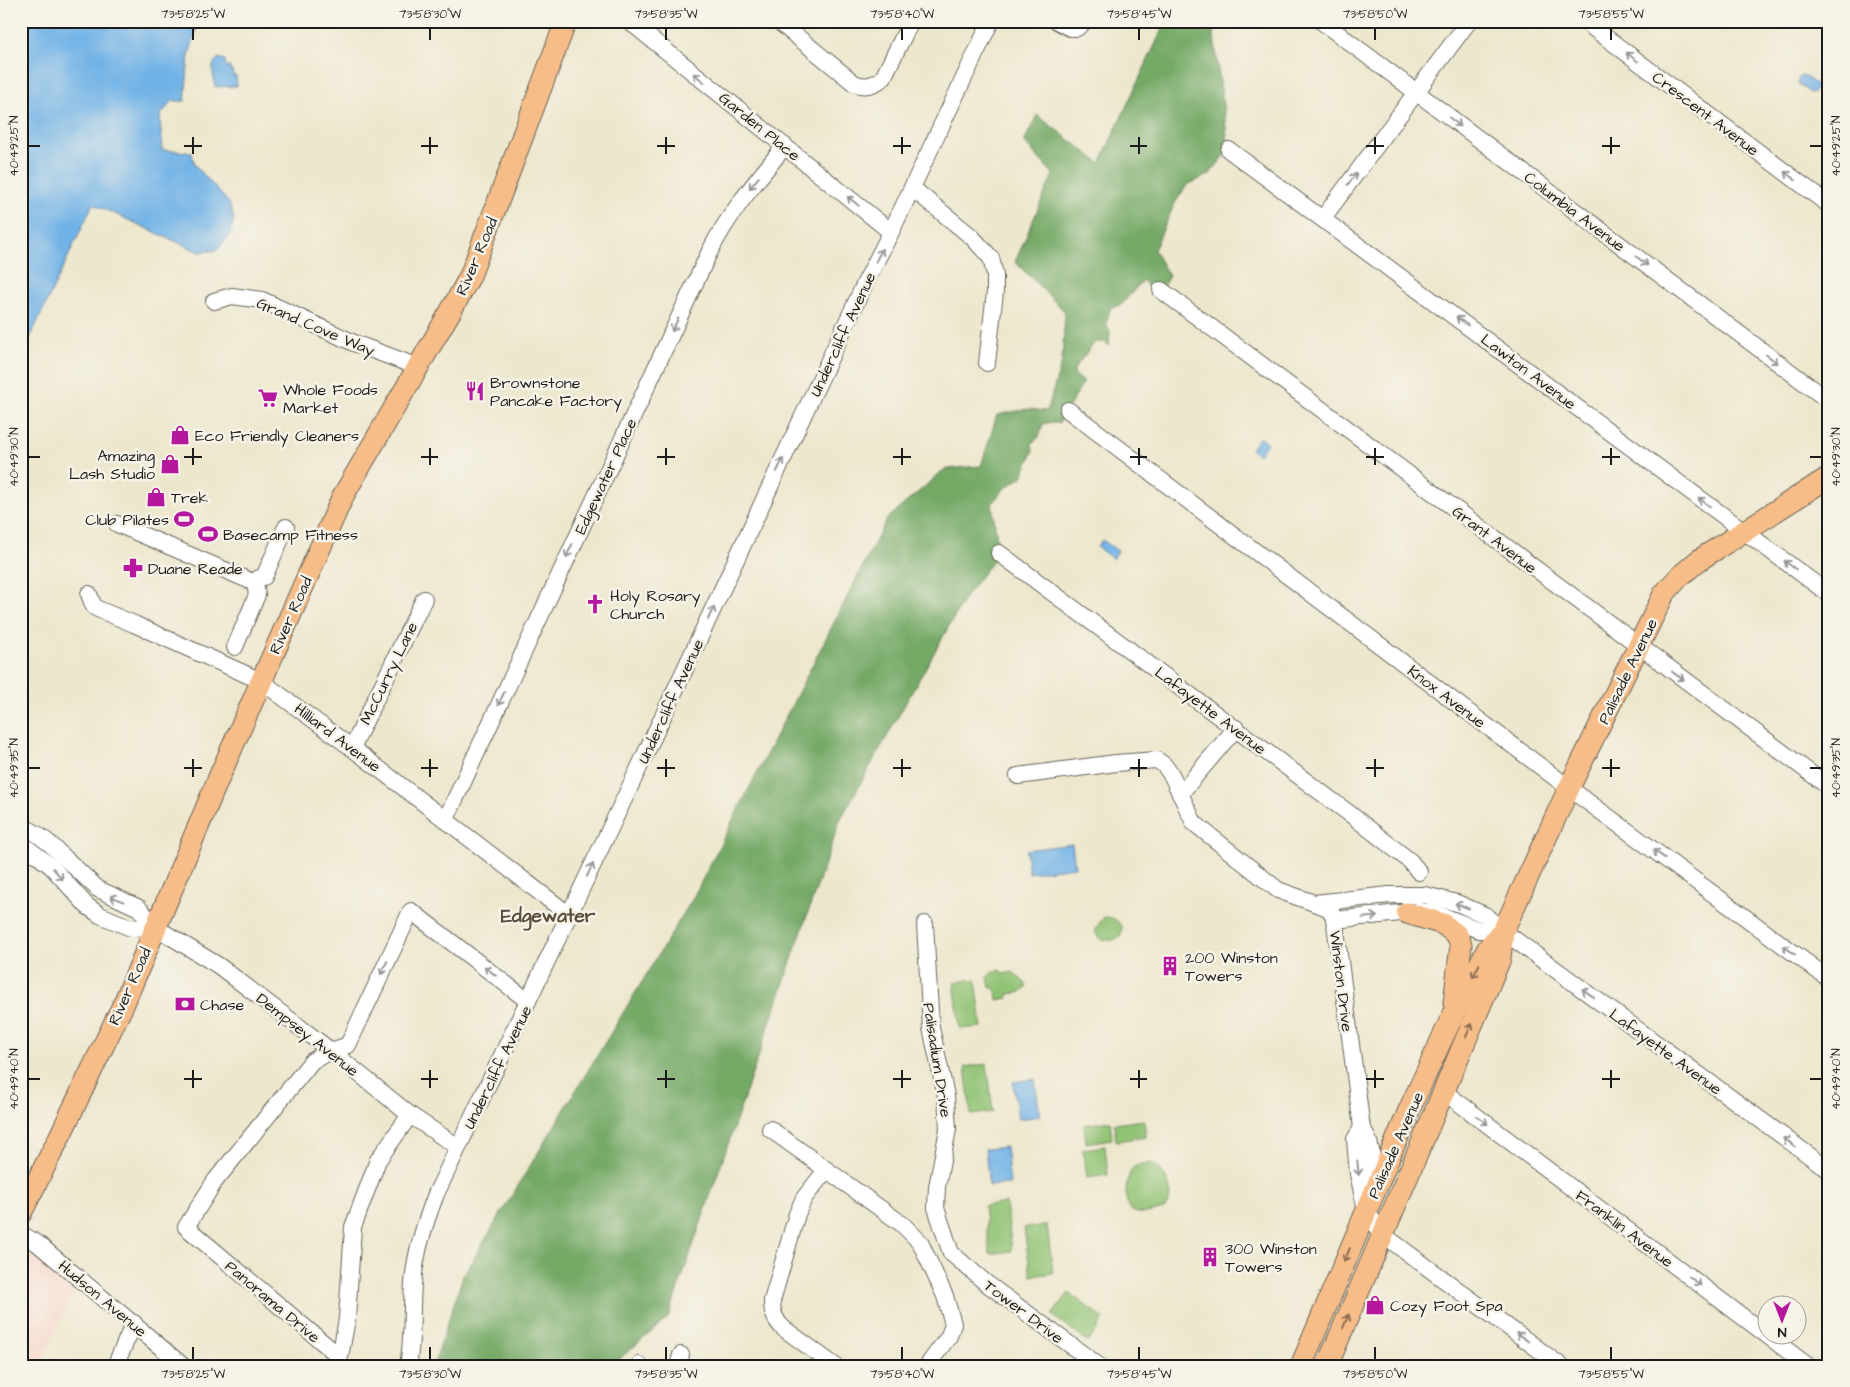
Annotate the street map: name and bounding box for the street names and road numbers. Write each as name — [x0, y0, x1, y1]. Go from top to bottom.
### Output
street label: Crescent Avenue — [1647, 66, 1764, 161]
street label: Garden Place — [714, 87, 805, 167]
street label: Columbia Avenue — [1519, 166, 1630, 257]
street label: River Road — [451, 214, 503, 299]
street label: Undercliff Avenue — [804, 268, 882, 400]
street label: Grand Cove Way — [253, 292, 378, 363]
street label: Lawton Avenue — [1476, 329, 1581, 415]
street label: Edgewater Place — [569, 415, 643, 538]
street label: Grant Avenue — [1447, 501, 1542, 579]
street label: River Road — [264, 573, 318, 658]
street label: Palisade Avenue — [1593, 615, 1663, 728]
street label: McCurry Lane — [355, 618, 424, 729]
street label: Undercliff Avenue — [632, 635, 710, 767]
street label: Knox Avenue — [1403, 660, 1490, 734]
street label: Lafayette Avenue — [1150, 662, 1271, 761]
street label: Hilliard Avenue — [290, 698, 385, 778]
street label: Winston Drive — [1324, 929, 1358, 1033]
street label: River Road — [103, 944, 157, 1029]
street label: Dempsey Avenue — [251, 988, 363, 1083]
street label: Palisadium Drive — [917, 1001, 957, 1119]
street label: Undercliff Avenue — [458, 1002, 538, 1133]
street label: Lafayette Avenue — [1604, 1003, 1726, 1101]
street label: Palisade Avenue — [1363, 1088, 1429, 1202]
street label: Franklin Avenue — [1571, 1185, 1678, 1273]
street label: Hudson Avenue — [53, 1255, 152, 1343]
street label: Panorama Drive — [220, 1255, 325, 1348]
street label: Tower Drive — [979, 1275, 1068, 1349]

